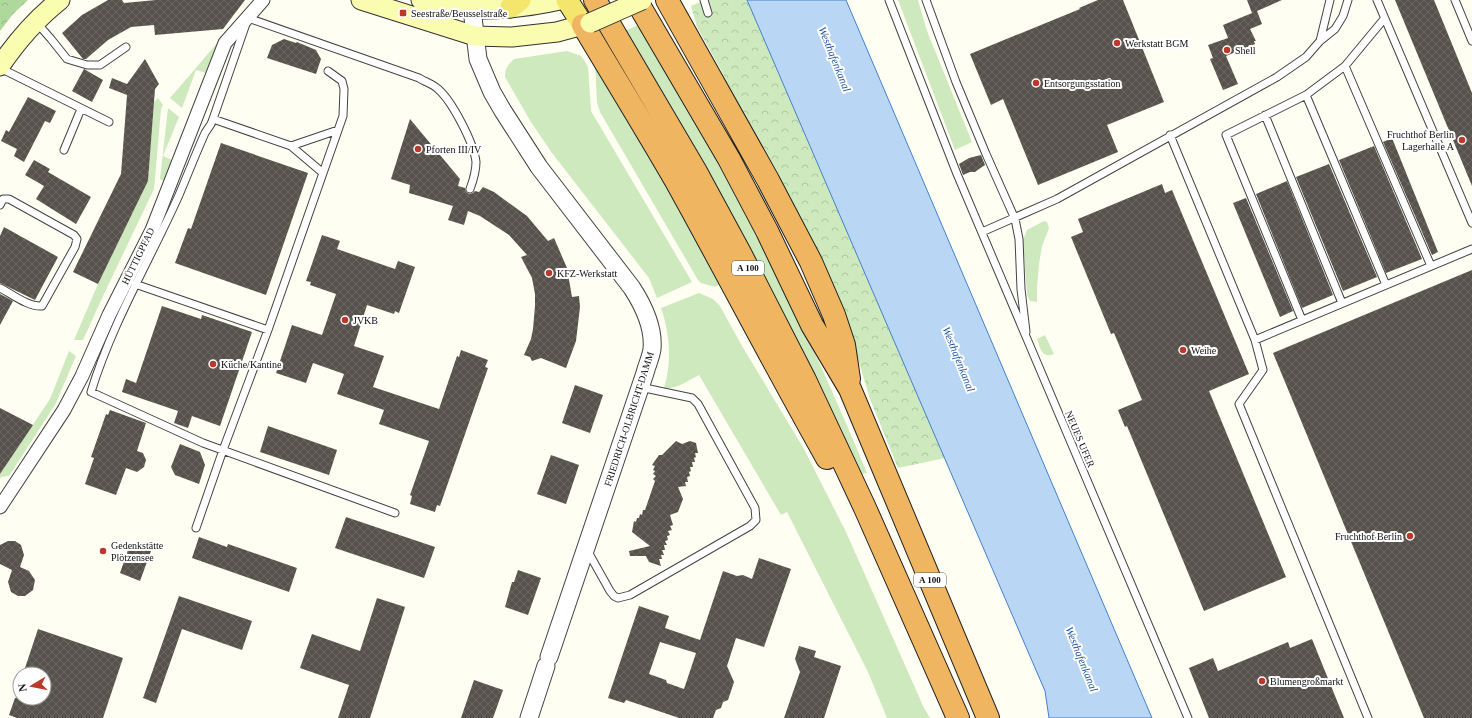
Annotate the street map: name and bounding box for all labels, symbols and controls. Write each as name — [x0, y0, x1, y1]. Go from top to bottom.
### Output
marker: Seestraße/Beusselstraße — [398, 8, 408, 18]
place label: Seestraße/Beusselstraße — [411, 8, 508, 19]
water label: Westhafenkanal — [816, 25, 854, 93]
marker: Werkstatt BGM — [1112, 38, 1122, 48]
place label: Werkstatt BGM — [1125, 38, 1188, 49]
marker: Shell — [1222, 45, 1232, 55]
place label: Shell — [1235, 45, 1256, 56]
marker: Entsorgungsstation — [1031, 78, 1041, 88]
place label: Entsorgungsstation — [1044, 78, 1120, 89]
place label: Fruchthof Berlin Lagerhalle A — [1387, 129, 1455, 152]
marker: Fruchthof Berlin Lagerhalle A — [1457, 135, 1467, 145]
marker: Pforten III/IV — [413, 144, 423, 154]
place label: Pforten III/IV — [426, 144, 482, 155]
street label: HÜTTIGPFAD — [119, 226, 157, 286]
road number: A 100 — [732, 261, 764, 275]
marker: KFZ-Werkstatt — [544, 268, 554, 278]
place label: KFZ-Werkstatt — [557, 268, 618, 279]
marker: JVKB — [340, 315, 350, 325]
place label: JVKB — [353, 315, 378, 326]
water label: Westhafenkanal — [940, 325, 978, 393]
marker: Weihe — [1178, 345, 1188, 355]
place label: Weihe — [1191, 345, 1217, 356]
street label: FRIEDRICH-OLBRICHT-DAMM — [602, 350, 656, 488]
marker: Küche/Kantine — [208, 359, 218, 369]
place label: Küche/Kantine — [221, 359, 282, 370]
street label: NEUES UFER — [1063, 409, 1097, 469]
place label: Fruchthof Berlin — [1335, 531, 1402, 542]
marker: Fruchthof Berlin — [1405, 531, 1415, 541]
place label: Gedenkstätte Plötzensee — [111, 540, 164, 563]
marker: Gedenkstätte Plötzensee — [98, 546, 108, 556]
road number: A 100 — [914, 573, 946, 587]
water label: Westhafenkanal — [1063, 625, 1101, 693]
north arrow — [12, 666, 52, 706]
marker: Blumengroßmarkt — [1257, 676, 1267, 686]
place label: Blumengroßmarkt — [1270, 676, 1344, 687]
text: N — [16, 683, 29, 693]

